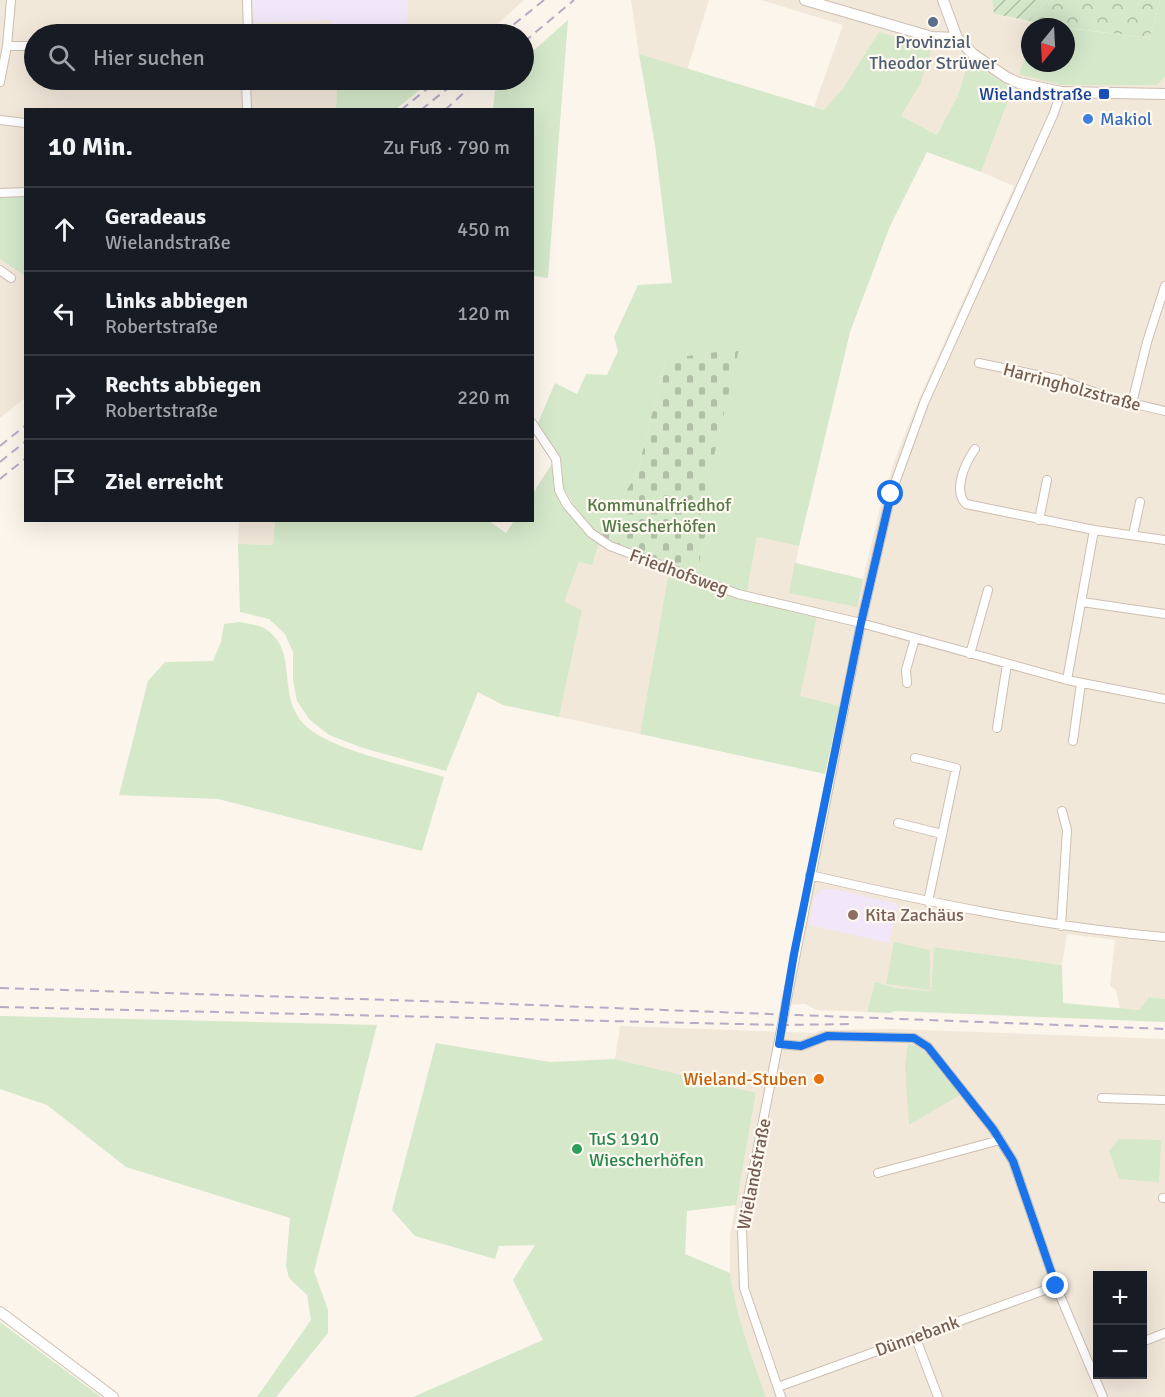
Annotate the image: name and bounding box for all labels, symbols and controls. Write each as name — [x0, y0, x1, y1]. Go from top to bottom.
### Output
marker: Provinzial Theodor Strüwer — [926, 15, 940, 29]
north arrow — [1021, 18, 1075, 72]
search box — [24, 24, 534, 90]
place label: Provinzial Theodor Strüwer — [869, 31, 997, 74]
icon: search — [45, 41, 78, 74]
text: Hier suchen — [93, 44, 205, 71]
place label: Wielandstraße — [979, 83, 1092, 105]
marker: Wielandstraße — [1097, 87, 1111, 101]
place label: Makiol — [1100, 108, 1152, 130]
marker: Makiol — [1081, 112, 1095, 126]
text: 10 Min. — [48, 131, 133, 163]
text: Zu Fuß · 790 m — [383, 135, 510, 160]
text: Geradeaus — [105, 203, 206, 230]
icon: ahead — [48, 213, 81, 246]
text: 450 m — [457, 217, 510, 242]
text: Wielandstraße — [105, 230, 231, 255]
text: Links abbiegen — [105, 287, 248, 314]
icon: left — [48, 297, 81, 330]
text: 120 m — [457, 301, 510, 326]
text: Robertstraße — [105, 314, 218, 339]
street label: Harringholzstraße — [1001, 358, 1143, 416]
text: Rechts abbiegen — [105, 371, 261, 398]
icon: right — [48, 381, 81, 414]
text: 220 m — [457, 385, 510, 410]
text: Robertstraße — [105, 398, 218, 423]
icon: arrive — [48, 465, 81, 498]
text: Ziel erreicht — [105, 468, 223, 495]
route start — [877, 480, 903, 506]
park label: Kommunalfriedhof Wiescherhöfen — [587, 494, 732, 537]
street label: Friedhofsweg — [627, 544, 731, 600]
place label: Kita Zachäus — [865, 904, 964, 926]
marker: Kita Zachäus — [846, 908, 860, 922]
place label: Wieland-Stuben — [683, 1068, 807, 1090]
marker: Wieland-Stuben — [812, 1072, 826, 1086]
street label: Wielandstraße — [732, 1116, 776, 1232]
place label: TuS 1910 Wiescherhöfen — [589, 1128, 704, 1171]
marker: TuS 1910 Wiescherhöfen — [570, 1142, 584, 1156]
map controls — [1093, 1271, 1147, 1379]
button: + — [1093, 1271, 1147, 1325]
route end — [1042, 1272, 1068, 1298]
street label: Dünnebank — [872, 1311, 962, 1361]
button: − — [1093, 1325, 1147, 1379]

